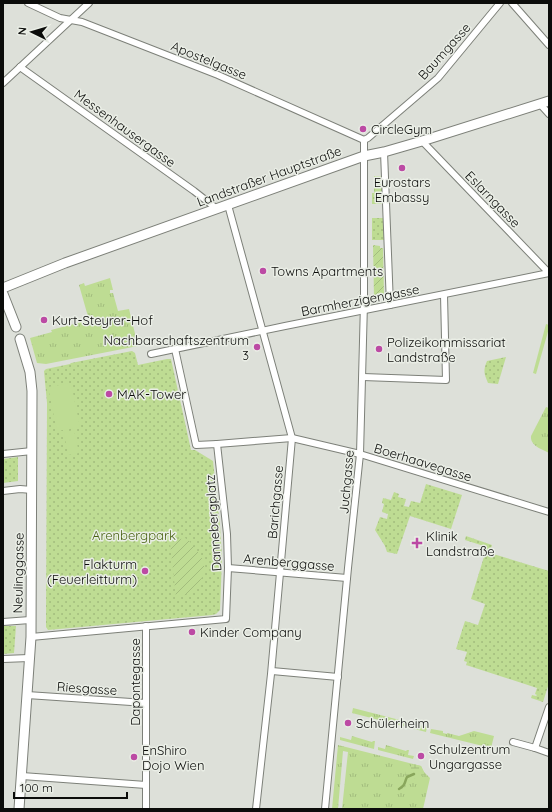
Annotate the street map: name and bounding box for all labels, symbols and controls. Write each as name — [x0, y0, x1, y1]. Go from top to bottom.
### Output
north arrow — [12, 12, 52, 52]
street label: Baumgasse — [414, 19, 474, 83]
text: N — [15, 26, 29, 36]
street label: Apostelgasse — [169, 38, 249, 82]
street label: Messenhausergasse — [71, 86, 179, 170]
place label: CircleGym — [371, 121, 432, 137]
marker: CircleGym — [358, 124, 368, 134]
street label: Landstraßer Hauptstraße — [195, 142, 343, 210]
marker: Eurostars Embassy — [397, 163, 407, 173]
street label: Eslarngasse — [462, 167, 524, 231]
place label: Eurostars Embassy — [374, 174, 430, 205]
place label: Towns Apartments — [271, 263, 383, 279]
marker: Towns Apartments — [258, 266, 268, 276]
street label: Barmherzigengasse — [300, 281, 420, 319]
place label: Kurt-Steyrer-Hof — [52, 312, 153, 328]
marker: Kurt-Steyrer-Hof — [39, 315, 49, 325]
place label: Nachbarschaftszentrum 3 — [104, 332, 249, 363]
place label: Polizeikommissariat Landstraße — [387, 334, 506, 365]
marker: Nachbarschaftszentrum 3 — [252, 342, 262, 352]
marker: Polizeikommissariat Landstraße — [374, 344, 384, 354]
place label: MAK-Tower — [117, 386, 186, 402]
marker: MAK-Tower — [104, 389, 114, 399]
street label: Boerhaavegasse — [372, 440, 474, 484]
street label: Juchgasse — [335, 449, 357, 515]
street label: Barichgasse — [264, 465, 286, 539]
street label: Dannebergplatz — [202, 474, 224, 572]
park label: Arenbergpark — [92, 527, 176, 543]
place label: Klinik Landstraße — [426, 528, 495, 559]
street label: Neulinggasse — [9, 532, 27, 614]
marker: Klinik Landstraße — [411, 537, 423, 549]
street label: Arenberggasse — [243, 550, 335, 574]
place label: Flakturm (Feuerleitturm) — [47, 556, 137, 587]
marker: Flakturm (Feuerleitturm) — [140, 566, 150, 576]
place label: Kinder Company — [200, 624, 302, 640]
marker: Kinder Company — [187, 627, 197, 637]
street label: Dapontegasse — [127, 638, 143, 726]
street label: Riesgasse — [56, 678, 118, 698]
place label: Schülerheim — [356, 715, 429, 731]
marker: Schülerheim — [343, 718, 353, 728]
place label: Schulzentrum Ungargasse — [429, 741, 510, 772]
place label: EnShiro Dojo Wien — [142, 742, 204, 773]
marker: Schulzentrum Ungargasse — [416, 751, 426, 761]
marker: EnShiro Dojo Wien — [129, 752, 139, 762]
scale bar — [14, 774, 127, 800]
text: 100 m — [20, 780, 53, 795]

